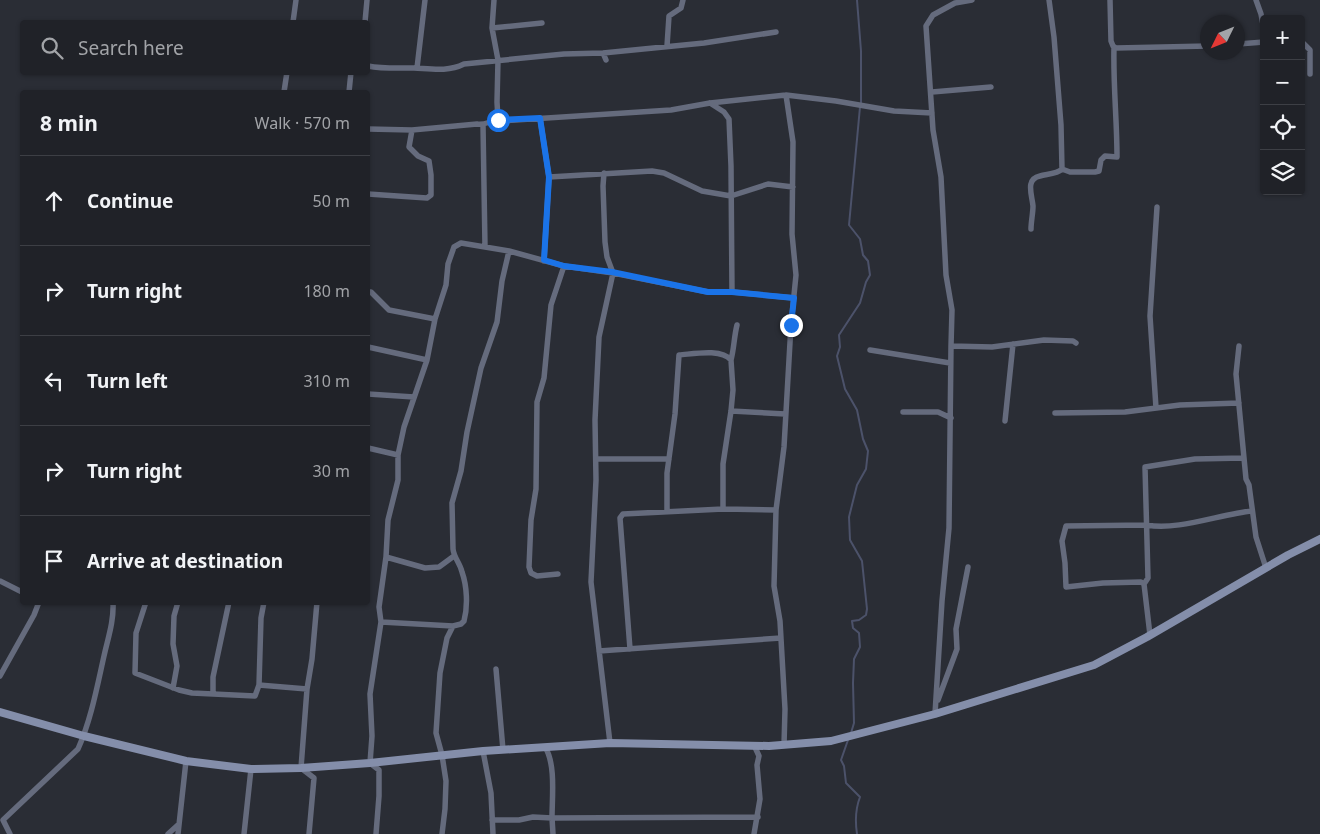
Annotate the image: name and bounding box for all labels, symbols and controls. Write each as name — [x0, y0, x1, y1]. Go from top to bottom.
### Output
north arrow — [1200, 15, 1245, 60]
map controls — [1260, 15, 1305, 195]
button: + — [1260, 15, 1305, 60]
search box — [20, 20, 370, 75]
icon: search — [38, 34, 66, 62]
text: Search here — [78, 35, 184, 61]
button: − — [1260, 60, 1305, 105]
button: locate — [1260, 105, 1305, 150]
text: 8 min — [40, 109, 98, 137]
route start — [487, 109, 510, 132]
text: Walk · 570 m — [255, 112, 350, 134]
button: layers — [1260, 150, 1305, 195]
icon: ahead — [40, 187, 68, 215]
text: Continue — [87, 188, 173, 214]
text: 50 m — [313, 190, 350, 212]
icon: right — [40, 277, 68, 305]
text: Turn right — [87, 278, 182, 304]
text: 180 m — [303, 280, 350, 302]
route end — [780, 314, 803, 337]
icon: left — [40, 367, 68, 395]
text: Turn left — [87, 368, 168, 394]
text: 310 m — [303, 370, 350, 392]
icon: right — [40, 457, 68, 485]
text: Turn right — [87, 458, 182, 484]
text: 30 m — [313, 460, 350, 482]
icon: arrive — [40, 547, 68, 575]
text: Arrive at destination — [87, 548, 283, 574]

